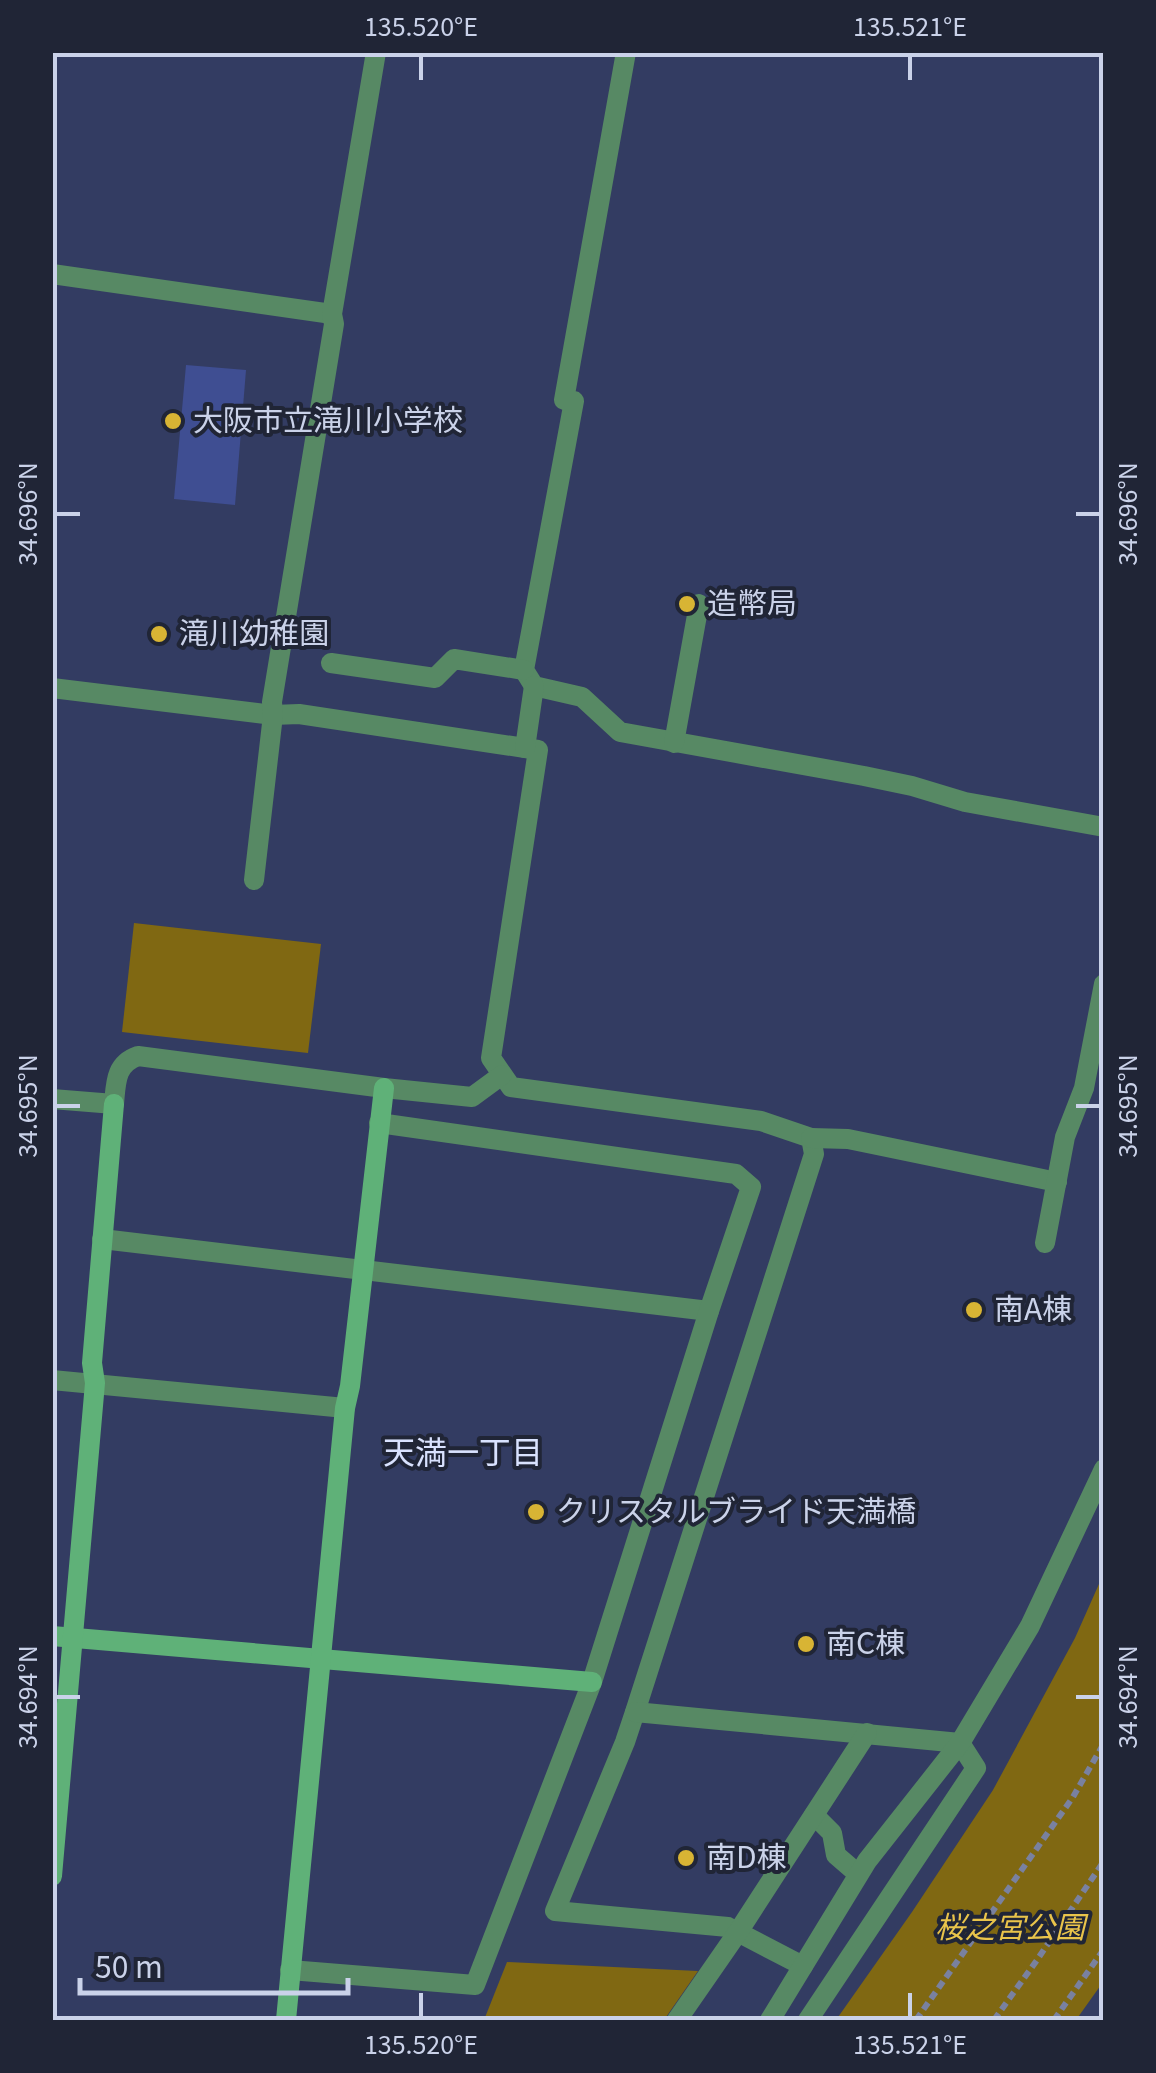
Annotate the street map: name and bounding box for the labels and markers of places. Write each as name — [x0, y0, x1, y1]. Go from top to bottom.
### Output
place label: 大阪市立滝川小学校 — [193, 396, 463, 440]
marker: 大阪市立滝川小学校 — [162, 410, 184, 432]
place label: 造幣局 — [707, 579, 797, 623]
marker: 造幣局 — [676, 593, 698, 615]
place label: 滝川幼稚園 — [179, 609, 329, 653]
marker: 滝川幼稚園 — [148, 623, 170, 645]
place label: 南A棟 — [994, 1285, 1072, 1329]
marker: 南A棟 — [963, 1299, 985, 1321]
place label: クリスタルブライド天満橋 — [556, 1487, 916, 1531]
marker: クリスタルブライド天満橋 — [525, 1501, 547, 1523]
place label: 南C棟 — [826, 1619, 905, 1663]
marker: 南C棟 — [795, 1633, 817, 1655]
place label: 南D棟 — [706, 1833, 787, 1877]
marker: 南D棟 — [675, 1847, 697, 1869]

